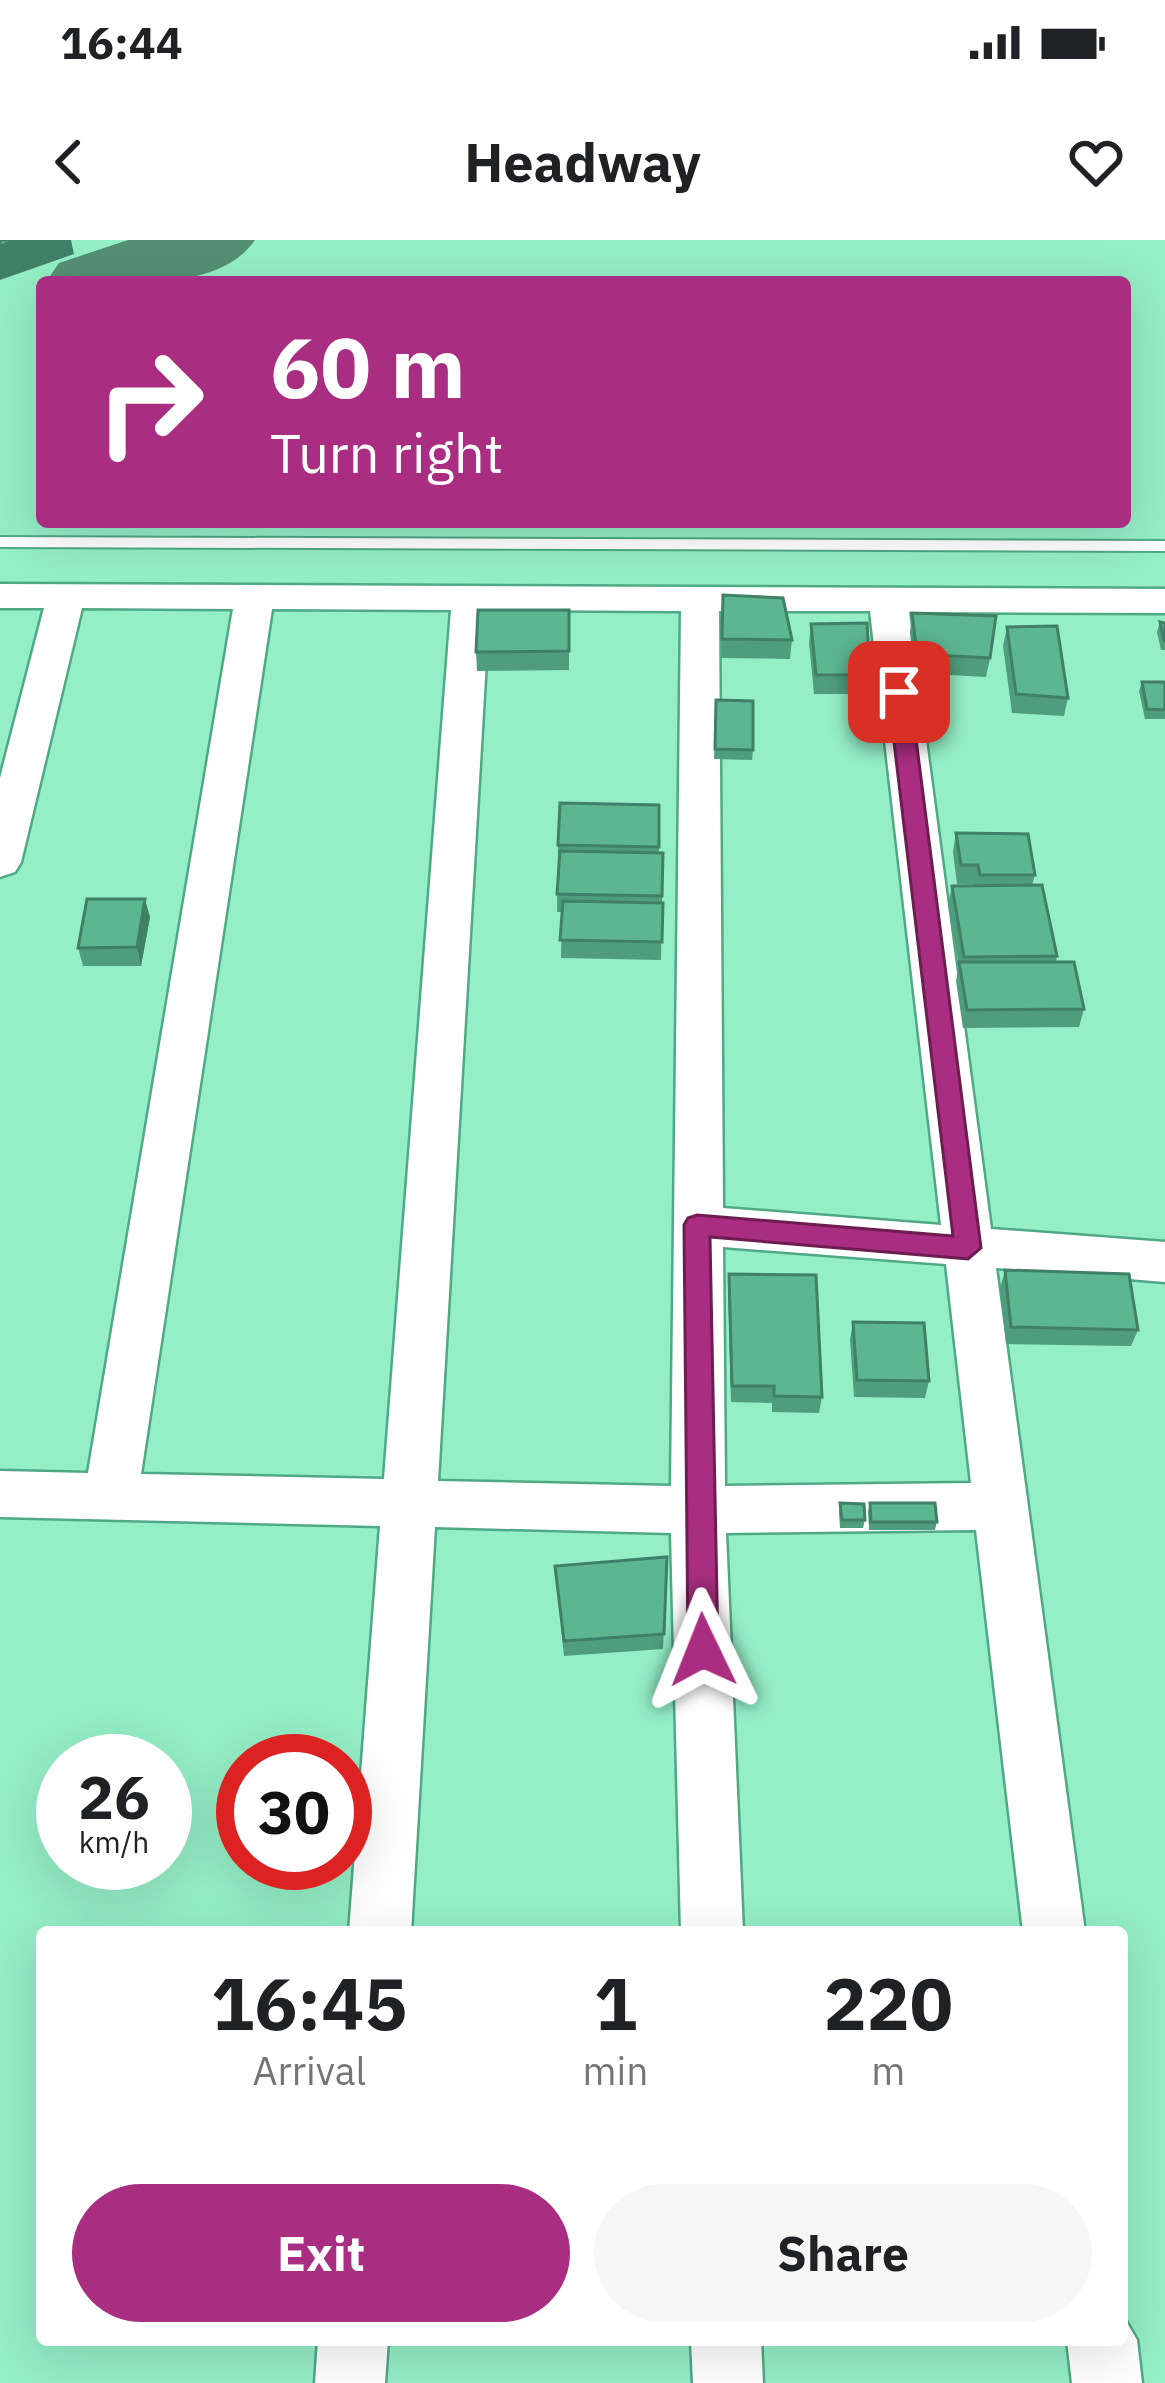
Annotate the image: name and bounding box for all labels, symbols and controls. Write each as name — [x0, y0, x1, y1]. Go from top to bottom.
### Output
text: 16:44 — [60, 13, 183, 71]
text: Headway — [464, 127, 701, 197]
icon: back — [36, 129, 102, 195]
icon: heart — [1063, 129, 1129, 195]
text: 60 m — [270, 312, 466, 421]
icon: right — [72, 324, 228, 480]
text: Turn right — [270, 418, 504, 488]
pin — [848, 641, 950, 743]
icon: arrive — [866, 659, 932, 725]
position arrow — [640, 1587, 766, 1713]
speed limit sign: 30 — [216, 1734, 372, 1890]
text: 26 — [78, 1757, 150, 1836]
text: km/h — [79, 1822, 149, 1861]
text: 16:45 — [211, 1956, 408, 2050]
text: 1 — [594, 1956, 637, 2050]
text: 220 — [823, 1956, 953, 2050]
text: Arrival — [252, 2045, 366, 2096]
text: min — [583, 2045, 648, 2096]
text: m — [871, 2045, 905, 2096]
button: Exit — [72, 2184, 570, 2322]
button: Share — [594, 2184, 1092, 2322]

